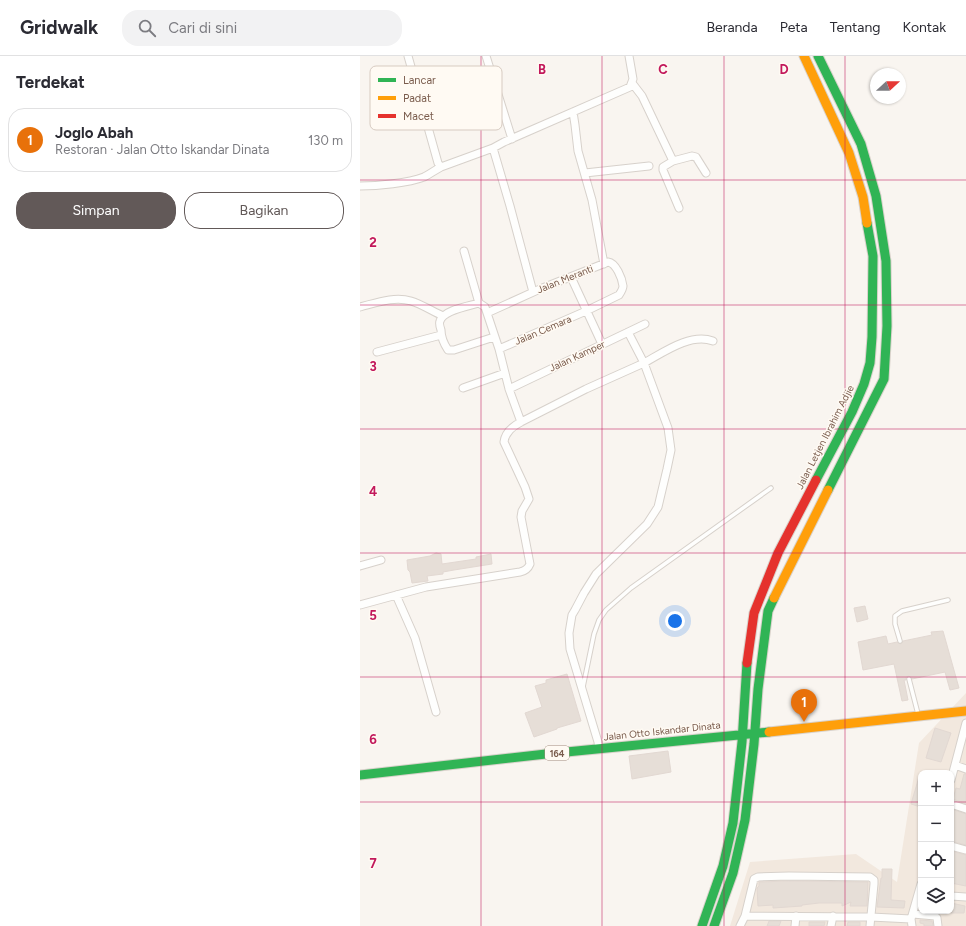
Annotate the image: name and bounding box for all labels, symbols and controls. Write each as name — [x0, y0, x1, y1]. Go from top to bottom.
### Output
search box — [122, 10, 402, 46]
text: Gridwalk — [20, 16, 98, 39]
icon: search — [136, 17, 158, 39]
text: Cari di sini — [168, 19, 237, 37]
text: Beranda — [706, 19, 758, 36]
text: Peta — [780, 19, 808, 36]
text: Tentang — [830, 19, 880, 36]
text: Kontak — [902, 19, 946, 36]
text: B — [538, 62, 546, 77]
text: C — [658, 62, 668, 77]
text: D — [779, 62, 789, 77]
legend — [370, 66, 502, 130]
north arrow — [870, 68, 906, 104]
text: Terdekat — [16, 72, 85, 92]
text: Lancar — [403, 74, 436, 87]
text: Padat — [403, 92, 431, 105]
text: Macet — [403, 110, 434, 123]
text: Joglo Abah — [55, 124, 133, 142]
text: 1 — [27, 133, 33, 148]
text: 130 m — [308, 133, 343, 148]
text: Restoran · Jalan Otto Iskandar Dinata — [55, 142, 269, 157]
button: Simpan — [16, 192, 176, 229]
button: Bagikan — [184, 192, 344, 229]
text: 2 — [369, 235, 377, 250]
street label: Jalan Meranti — [535, 262, 595, 296]
street label: Jalan Cemara — [513, 312, 573, 348]
street label: Jalan Kamper — [547, 337, 607, 375]
text: 3 — [369, 359, 377, 374]
street label: Jalan Letjen Ibrahim Adjie — [793, 382, 857, 491]
text: 4 — [369, 484, 377, 499]
text: 5 — [369, 608, 377, 623]
your location — [665, 611, 685, 631]
pin: 1 — [791, 689, 817, 722]
street label: Jalan Otto Iskandar Dinata — [603, 718, 721, 744]
text: 6 — [369, 732, 377, 747]
road number: 164 — [545, 746, 569, 760]
map controls — [918, 770, 954, 914]
button: + — [918, 770, 954, 806]
button: − — [918, 806, 954, 842]
button: locate — [918, 842, 954, 878]
text: 7 — [369, 856, 377, 871]
button: layers — [918, 878, 954, 914]

